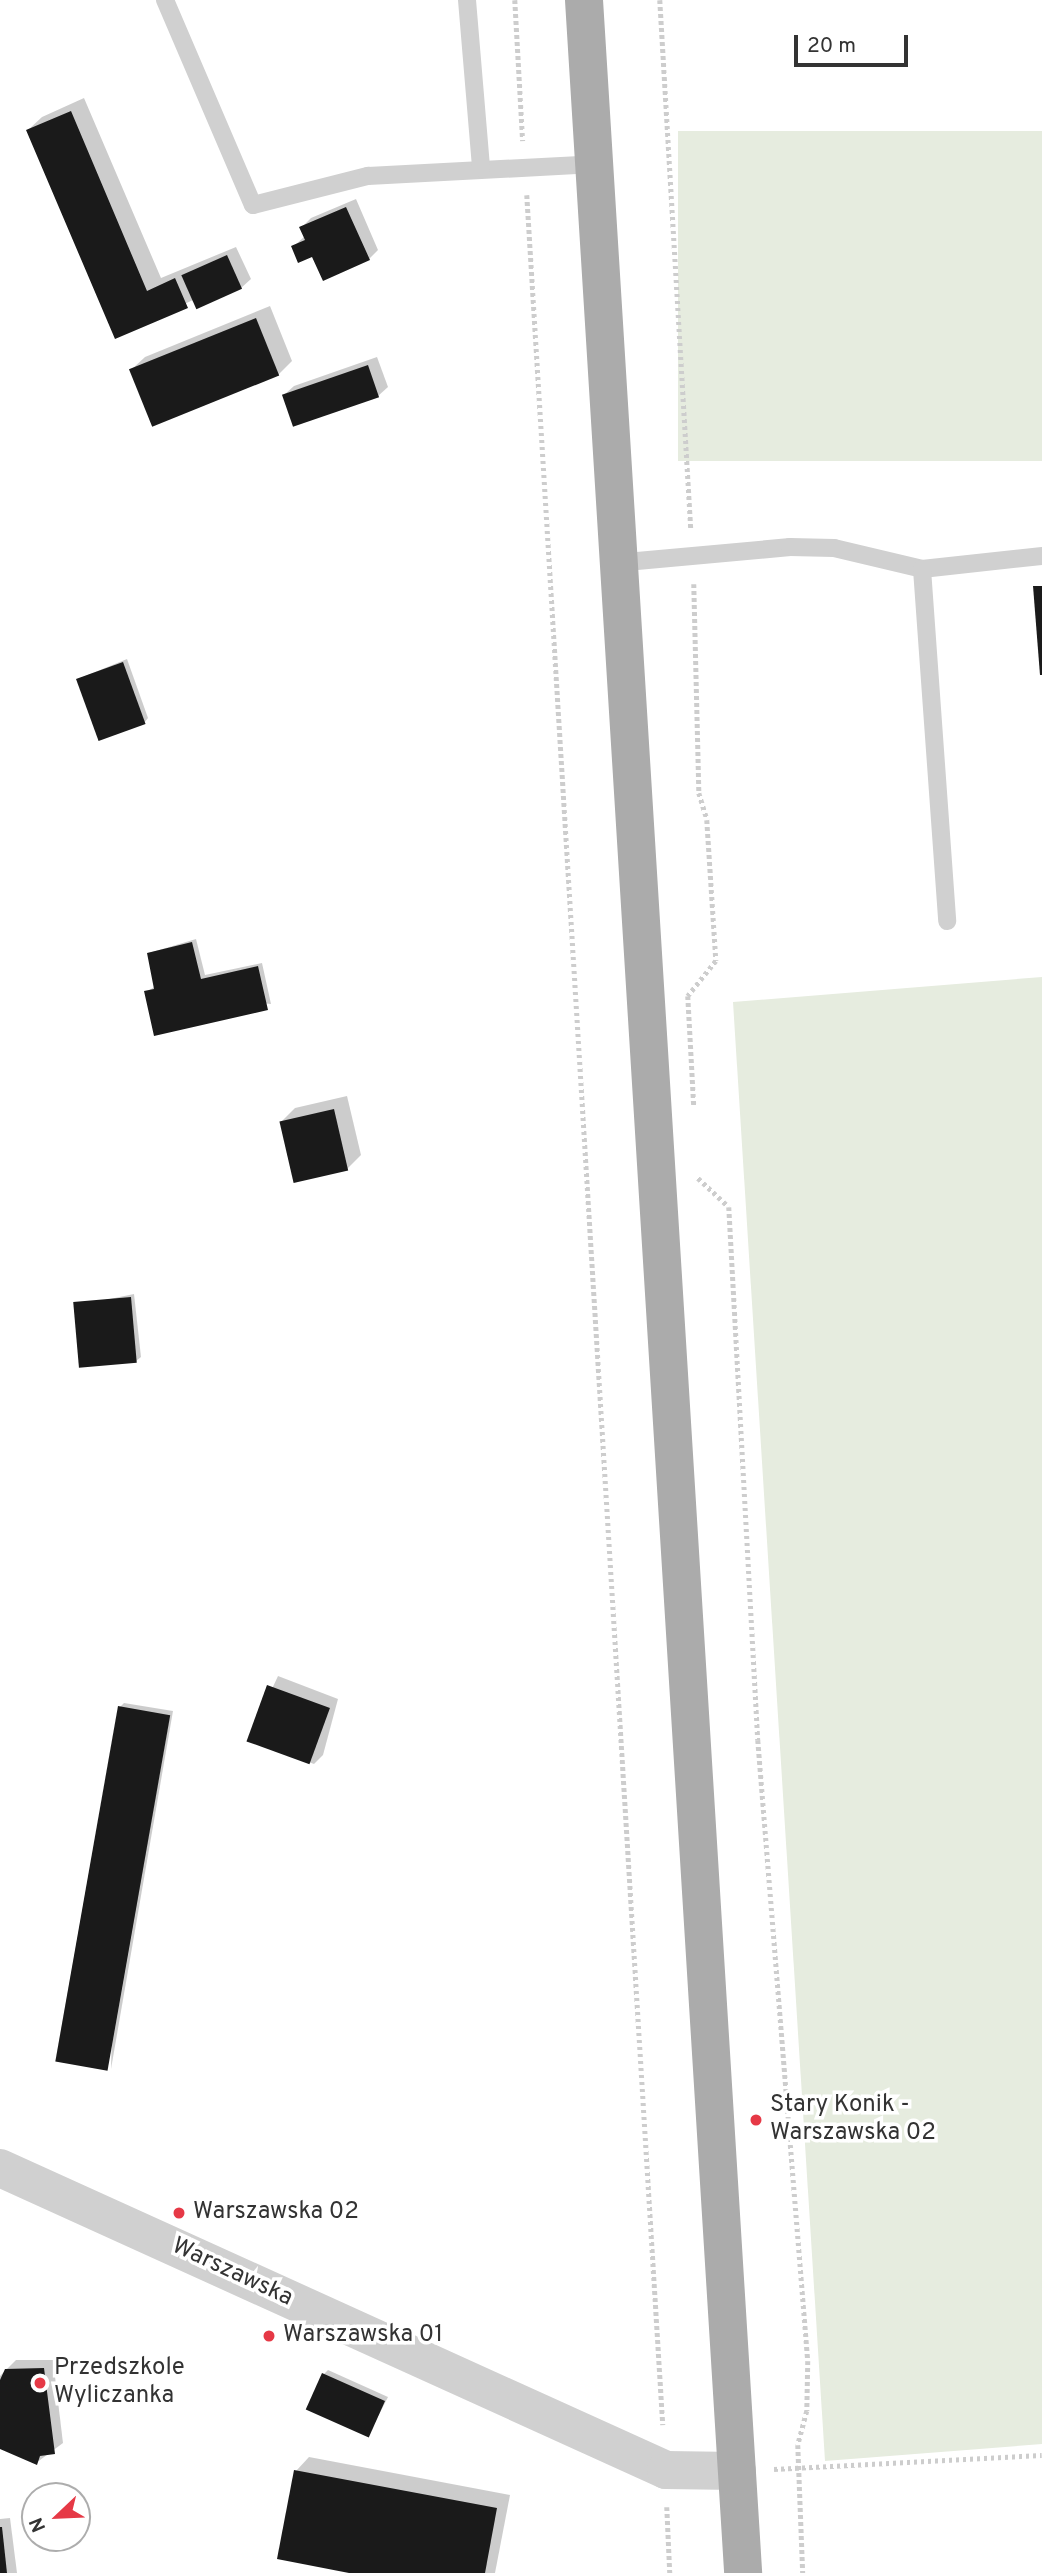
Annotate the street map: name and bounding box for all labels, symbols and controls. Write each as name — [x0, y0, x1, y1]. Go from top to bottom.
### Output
scale bar — [797, 21, 911, 65]
text: 20 m — [807, 33, 856, 60]
place label: Stary Konik - Warszawska 02 — [770, 2092, 936, 2148]
marker: Stary Konik - Warszawska 02 — [748, 2112, 764, 2128]
place label: Warszawska 02 — [193, 2199, 359, 2227]
marker: Warszawska 02 — [171, 2205, 187, 2221]
street label: Warszawska — [167, 2232, 297, 2314]
place label: Warszawska 01 — [283, 2322, 443, 2350]
marker: Warszawska 01 — [261, 2328, 277, 2344]
place label: Przedszkole Wyliczanka — [54, 2355, 185, 2411]
marker: Przedszkole Wyliczanka — [32, 2375, 48, 2391]
north arrow — [21, 2482, 91, 2552]
text: N — [25, 2513, 52, 2535]

